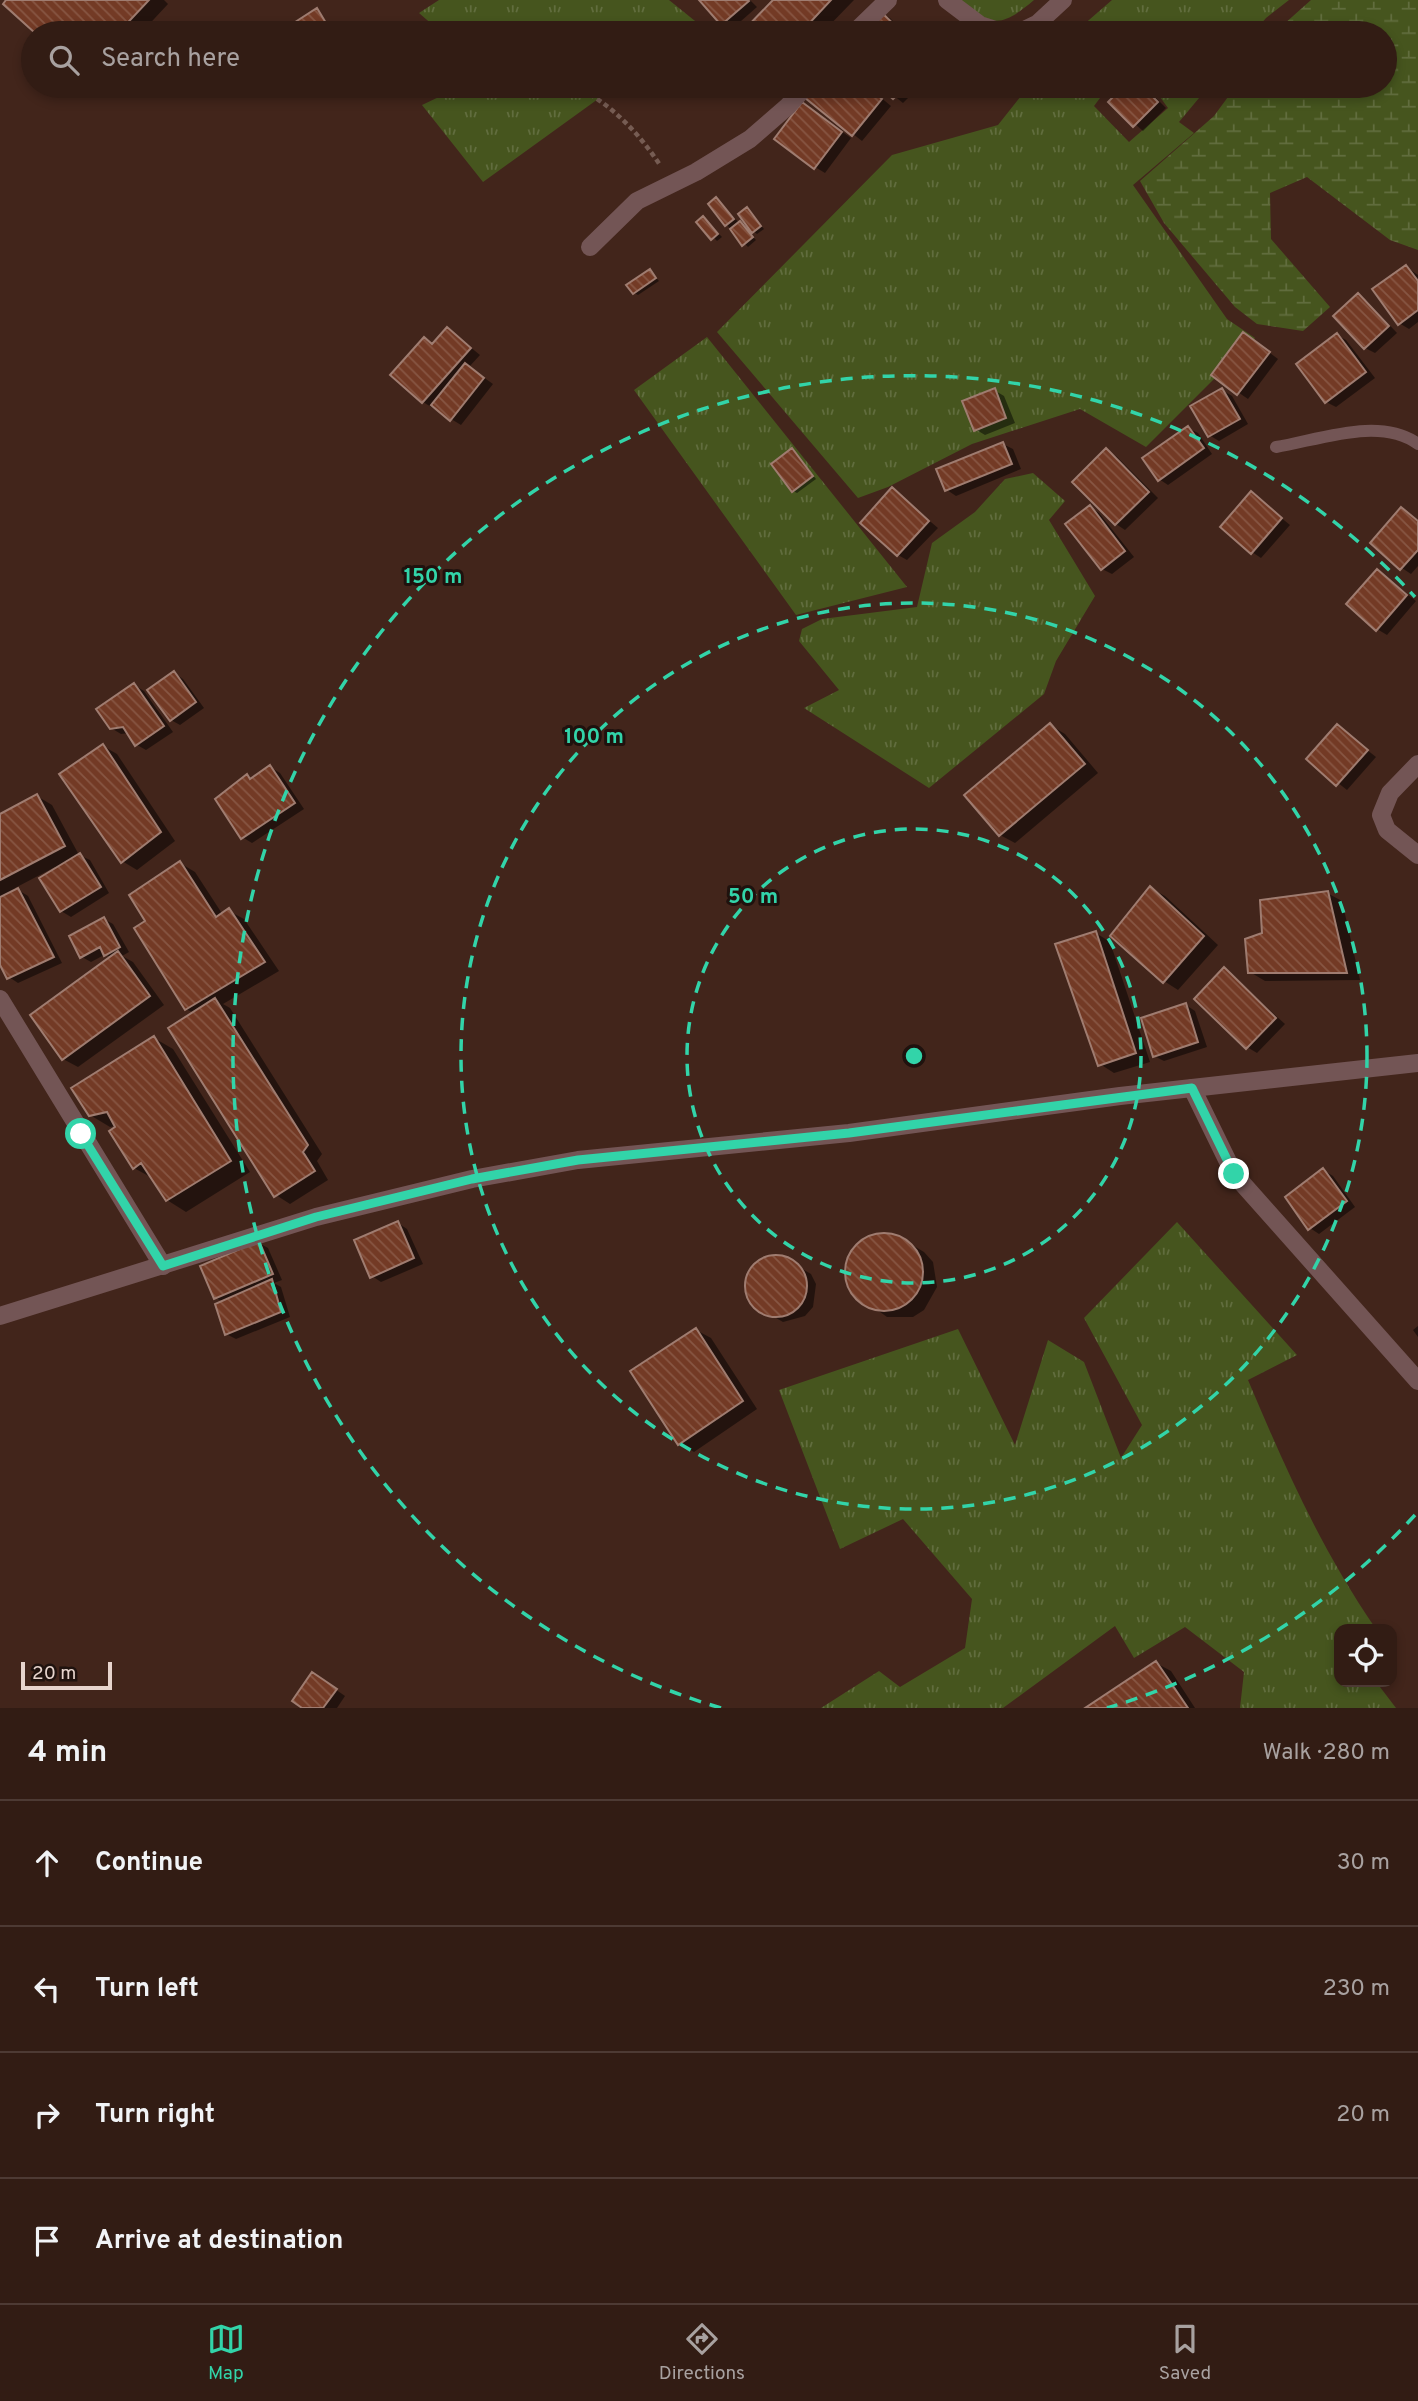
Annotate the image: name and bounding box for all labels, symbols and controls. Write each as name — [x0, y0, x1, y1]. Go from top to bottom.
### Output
search box — [21, 21, 1397, 98]
icon: search — [45, 41, 83, 79]
text: Search here — [101, 43, 240, 76]
text: 150 m — [404, 564, 462, 591]
text: 100 m — [564, 724, 624, 751]
text: 50 m — [728, 884, 778, 911]
centre of rings — [902, 1044, 926, 1068]
route start — [65, 1118, 96, 1149]
route end — [1218, 1158, 1249, 1189]
map controls — [1334, 1624, 1397, 1687]
button: locate — [1334, 1624, 1397, 1687]
scale bar — [21, 1659, 112, 1691]
text: 20 m — [32, 1662, 76, 1686]
text: 4 min — [28, 1735, 107, 1772]
text: Walk · 280 m — [1263, 1739, 1390, 1768]
icon: ahead — [28, 1844, 66, 1882]
text: Continue — [95, 1847, 203, 1880]
text: 30 m — [1337, 1849, 1390, 1878]
icon: left — [28, 1970, 66, 2008]
text: Turn left — [95, 1973, 199, 2006]
text: 230 m — [1323, 1975, 1390, 2004]
icon: right — [28, 2096, 66, 2134]
text: Turn right — [95, 2099, 215, 2132]
text: 20 m — [1336, 2101, 1390, 2130]
icon: arrive — [28, 2222, 66, 2260]
text: Arrive at destination — [95, 2225, 343, 2258]
tab: Map — [207, 2320, 245, 2386]
tab: Directions — [659, 2320, 745, 2386]
tab: Saved — [1159, 2320, 1211, 2386]

